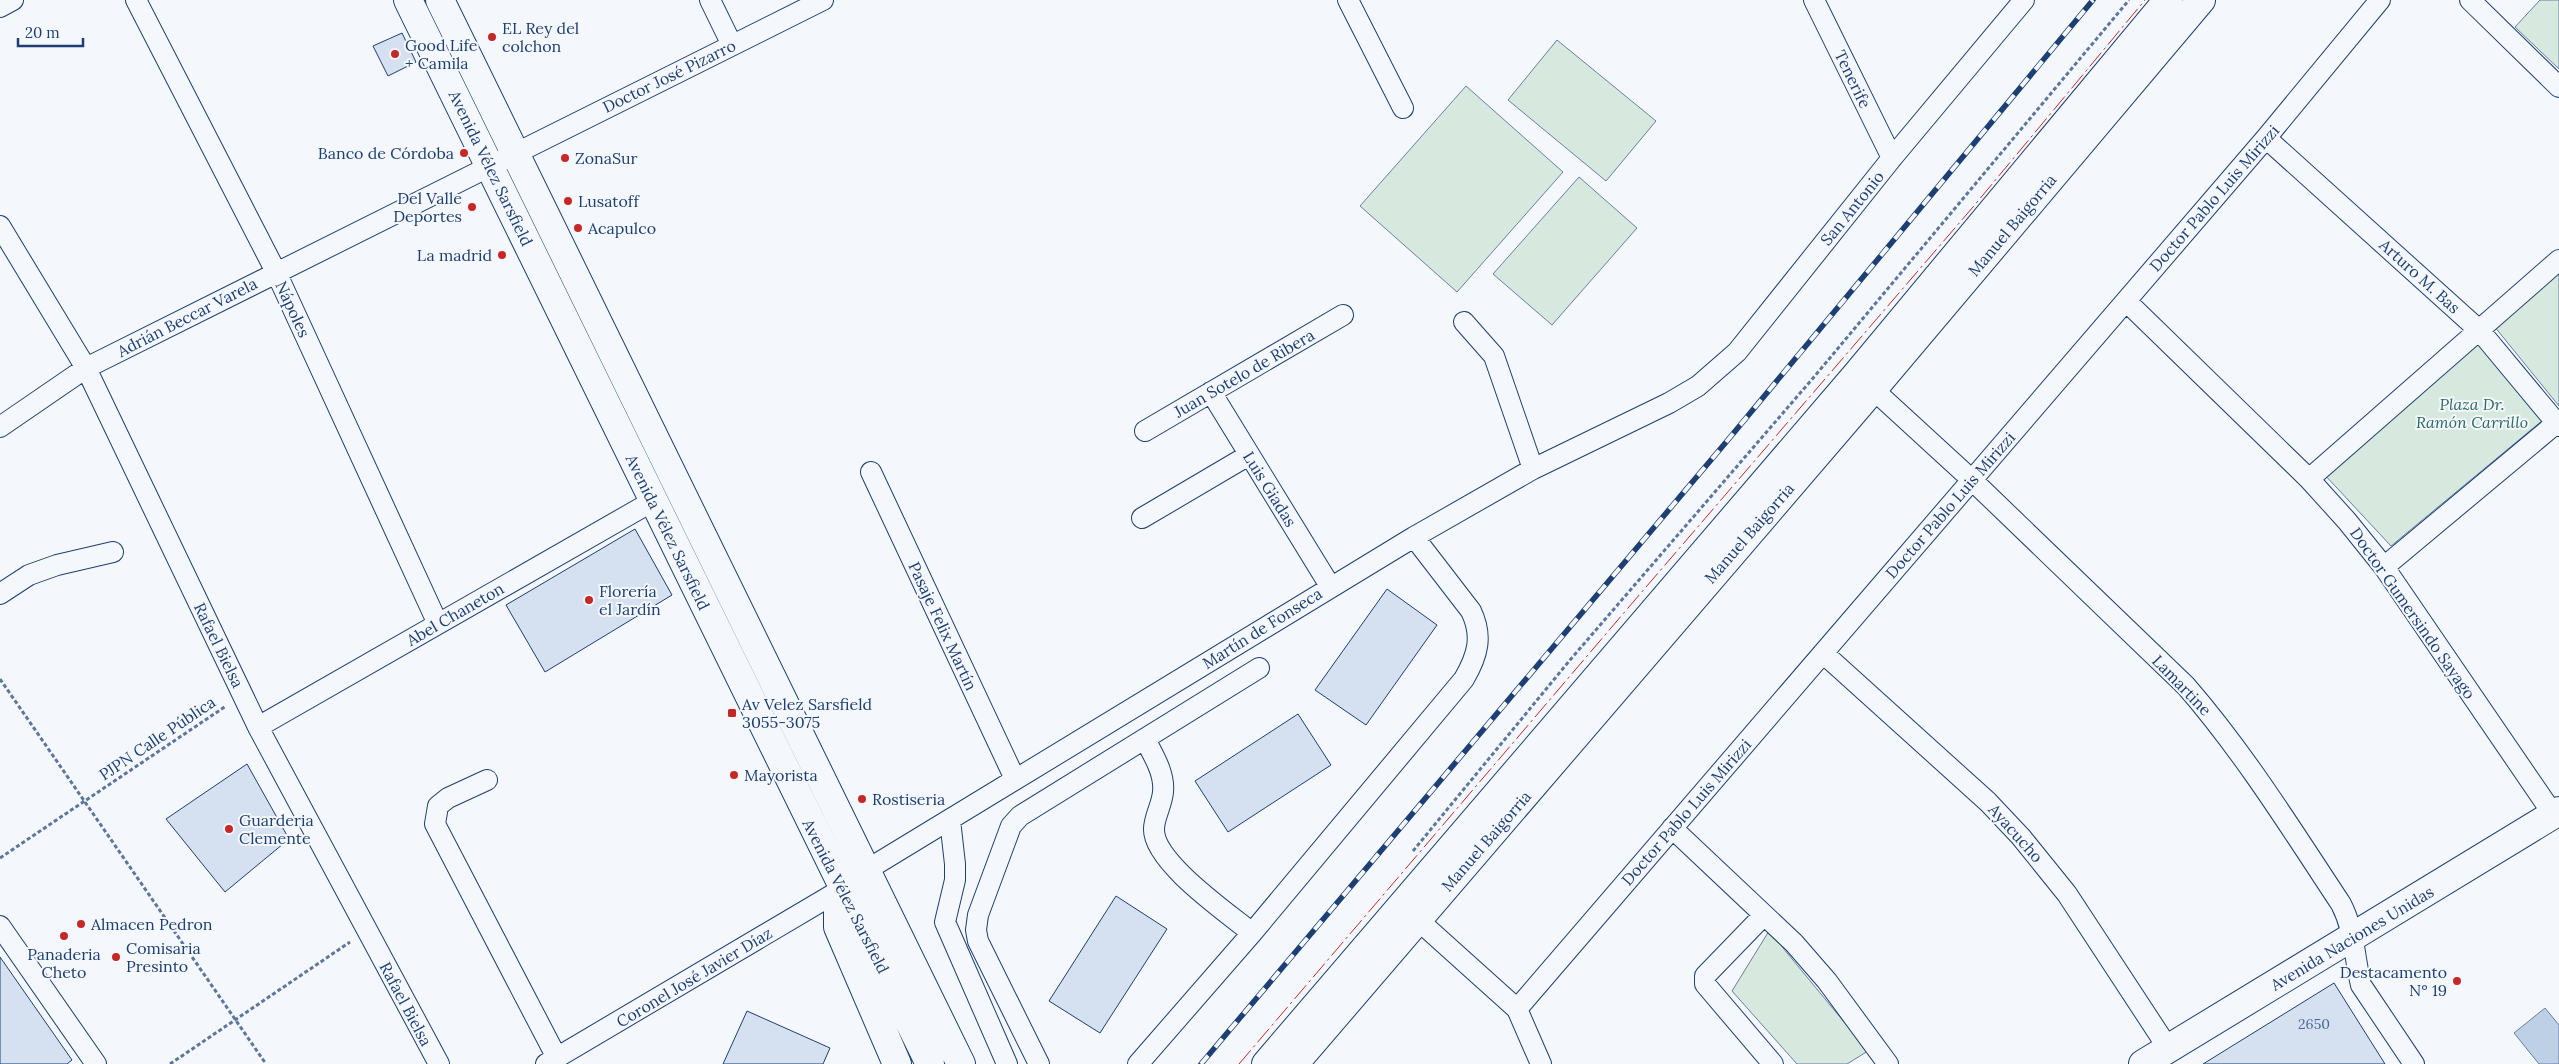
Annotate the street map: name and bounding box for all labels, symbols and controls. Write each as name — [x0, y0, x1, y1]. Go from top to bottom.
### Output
scale bar — [18, 15, 82, 47]
place label: EL Rey del colchon — [502, 18, 579, 56]
text: 20 m — [25, 23, 60, 42]
marker: EL Rey del colchon — [486, 31, 498, 43]
place label: Good Life + Camila — [405, 35, 478, 73]
street label: Doctor José Pizarro — [599, 35, 739, 117]
street label: Tenerife — [1830, 47, 1876, 112]
marker: Good Life + Camila — [389, 48, 401, 60]
street label: Avenida Vélez Sarsfield — [444, 86, 538, 249]
street label: Doctor Pablo Luis Mirizzi — [2145, 121, 2283, 275]
place label: Banco de Córdoba — [318, 143, 454, 163]
marker: Banco de Córdoba — [458, 147, 470, 159]
place label: ZonaSur — [575, 148, 638, 168]
marker: ZonaSur — [559, 152, 571, 164]
street label: San Antonio — [1816, 167, 1888, 249]
street label: Manuel Baigorria — [1964, 170, 2060, 280]
place label: Del Valle Deportes — [393, 188, 462, 226]
place label: Lusatoff — [578, 191, 640, 211]
marker: Lusatoff — [562, 195, 574, 207]
marker: Del Valle Deportes — [466, 201, 478, 213]
place label: Acapulco — [587, 218, 656, 238]
marker: Acapulco — [572, 222, 584, 234]
street label: Arturo M. Bas — [2375, 234, 2464, 317]
place label: La madrid — [417, 245, 492, 265]
marker: La madrid — [496, 249, 508, 261]
street label: Adrián Beccar Varela — [113, 273, 260, 361]
street label: Nápoles — [271, 278, 315, 340]
street label: Juan Sotelo de Ribera — [1169, 325, 1318, 422]
park label: Plaza Dr. Ramón Carrillo — [2416, 394, 2528, 432]
street label: Doctor Pablo Luis Mirizzi — [1881, 428, 2019, 582]
street label: Luis Giadas — [1239, 448, 1301, 530]
street label: Avenida Vélez Sarsfield — [621, 450, 715, 613]
street label: Manuel Baigorria — [1700, 479, 1798, 587]
street label: Doctor Gumersindo Sayago — [2346, 523, 2480, 703]
street label: Pasaje Felix Martín — [904, 558, 982, 694]
street label: Abel Chaneton — [402, 578, 507, 650]
place label: Florería el Jardín — [599, 581, 661, 619]
street label: Martín de Fonseca — [1198, 583, 1326, 673]
marker: Florería el Jardín — [583, 594, 595, 606]
street label: Rafael Bielsa — [190, 599, 248, 691]
street label: Lamartine — [2148, 651, 2216, 720]
street label: PJPN Calle Pública — [95, 692, 219, 784]
place label: Av Velez Sarsfield 3055-3075 — [741, 694, 873, 732]
marker: Av Velez Sarsfield 3055-3075 — [726, 707, 738, 719]
street label: Doctor Pablo Luis Mirizzi — [1617, 735, 1755, 889]
place label: Mayorista — [744, 765, 818, 785]
marker: Mayorista — [728, 769, 740, 781]
street label: Manuel Baigorria — [1437, 787, 1535, 895]
place label: Rostiseria — [872, 789, 945, 809]
marker: Rostiseria — [856, 793, 868, 805]
street label: Ayacucho — [1984, 799, 2048, 866]
place label: Guarderia Clemente — [239, 810, 314, 848]
street label: Avenida Vélez Sarsfield — [798, 814, 894, 977]
marker: Guarderia Clemente — [223, 823, 235, 835]
street label: Avenida Naciones Unidas — [2266, 881, 2437, 995]
place label: Almacen Pedron — [90, 914, 213, 934]
marker: Almacen Pedron — [75, 918, 87, 930]
street label: Coronel José Javier Díaz — [612, 923, 776, 1031]
marker: Panaderia Cheto — [58, 930, 70, 942]
place label: Comisaria Presinto — [126, 938, 201, 976]
place label: Panaderia Cheto — [27, 944, 101, 982]
marker: Comisaria Presinto — [110, 951, 122, 963]
street label: Rafael Bielsa — [376, 959, 436, 1049]
place label: Destacamento N° 19 — [2340, 962, 2447, 1000]
marker: Destacamento N° 19 — [2451, 975, 2463, 987]
house number: 2650 — [2298, 1015, 2330, 1033]

